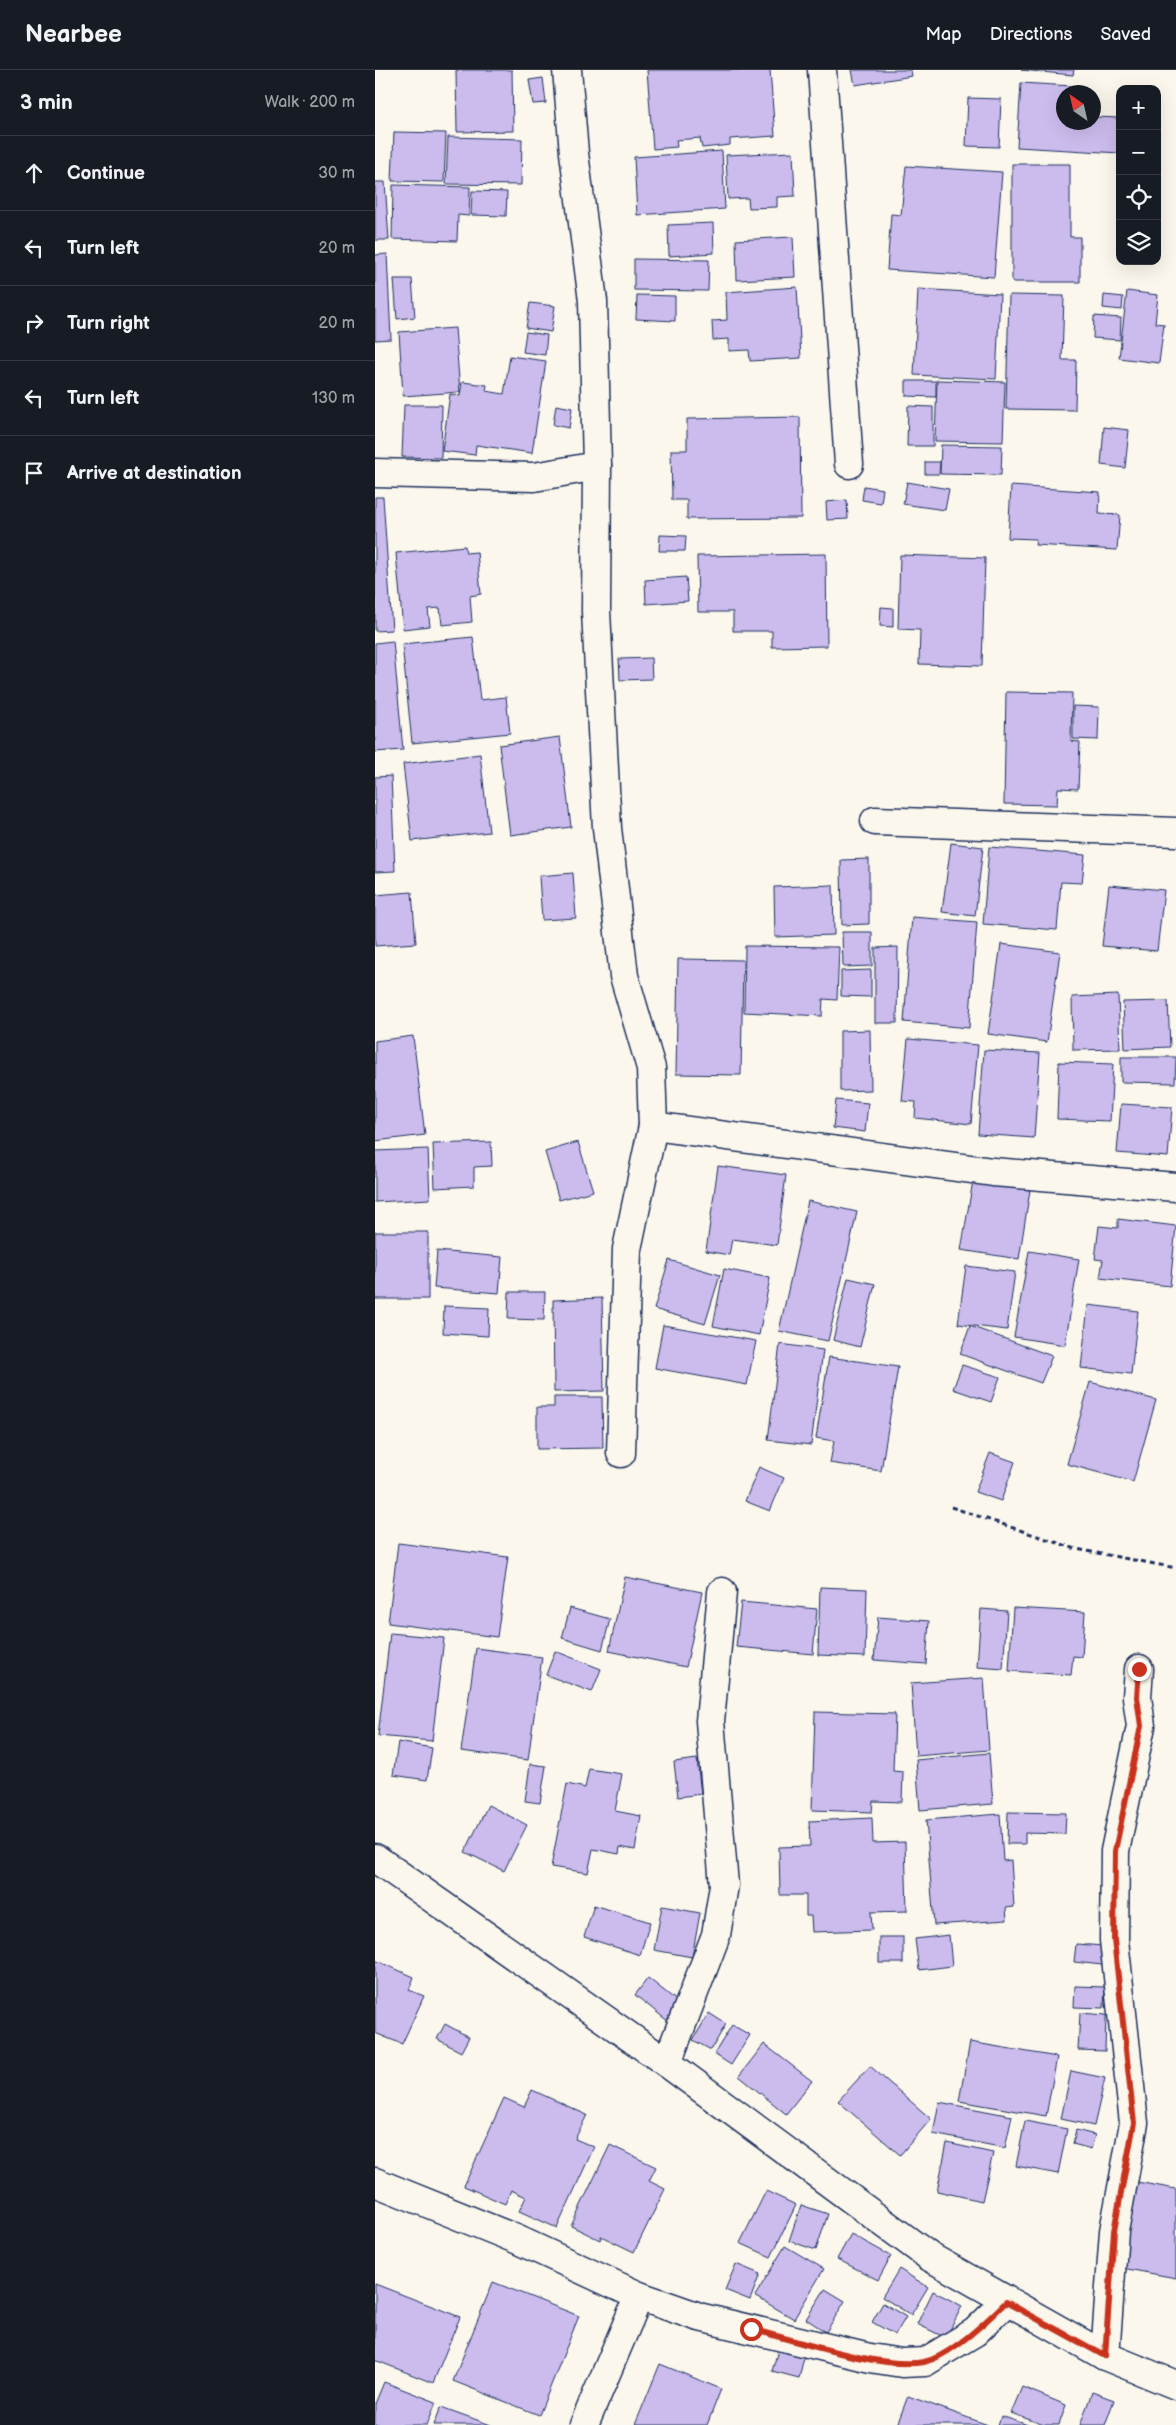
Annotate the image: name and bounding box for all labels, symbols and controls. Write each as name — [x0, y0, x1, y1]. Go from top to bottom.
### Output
text: Nearbee — [25, 20, 122, 49]
text: Map — [926, 24, 962, 45]
text: Directions — [990, 24, 1072, 45]
text: Saved — [1100, 24, 1151, 45]
north arrow — [1056, 85, 1101, 130]
map controls — [1116, 85, 1161, 265]
button: + — [1116, 85, 1161, 130]
text: 3 min — [20, 90, 73, 115]
text: Walk · 200 m — [265, 93, 355, 112]
button: − — [1116, 130, 1161, 175]
icon: ahead — [20, 159, 48, 187]
text: Continue — [67, 162, 145, 185]
text: 30 m — [318, 164, 355, 183]
button: locate — [1116, 175, 1161, 220]
button: layers — [1116, 220, 1161, 265]
icon: left — [20, 234, 48, 262]
text: Turn left — [67, 237, 139, 260]
text: 20 m — [319, 239, 355, 258]
icon: right — [20, 309, 48, 337]
text: Turn right — [67, 312, 150, 335]
text: 20 m — [319, 314, 355, 333]
icon: left — [20, 384, 48, 412]
text: Turn left — [67, 387, 139, 410]
text: 130 m — [312, 389, 355, 408]
icon: arrive — [20, 459, 48, 487]
text: Arrive at destination — [67, 462, 242, 485]
route end — [1128, 1658, 1151, 1681]
route start — [740, 2318, 763, 2341]

